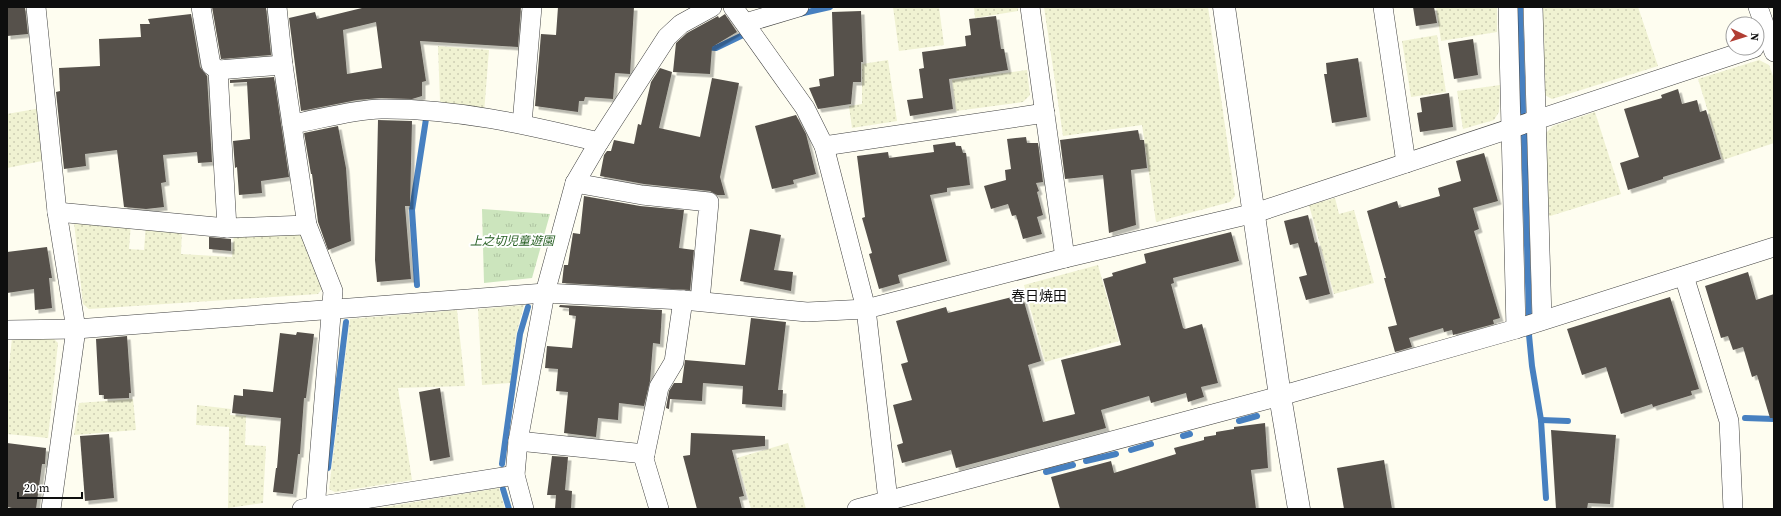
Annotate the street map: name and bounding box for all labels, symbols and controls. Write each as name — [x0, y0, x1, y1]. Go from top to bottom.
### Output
north arrow — [1725, 16, 1765, 56]
text: N — [1747, 32, 1762, 41]
park label: 上之切児童遊園 — [470, 233, 556, 249]
district label: 春日焼田 — [1011, 286, 1067, 306]
scale bar — [18, 474, 82, 500]
text: 20 m — [24, 480, 50, 496]

